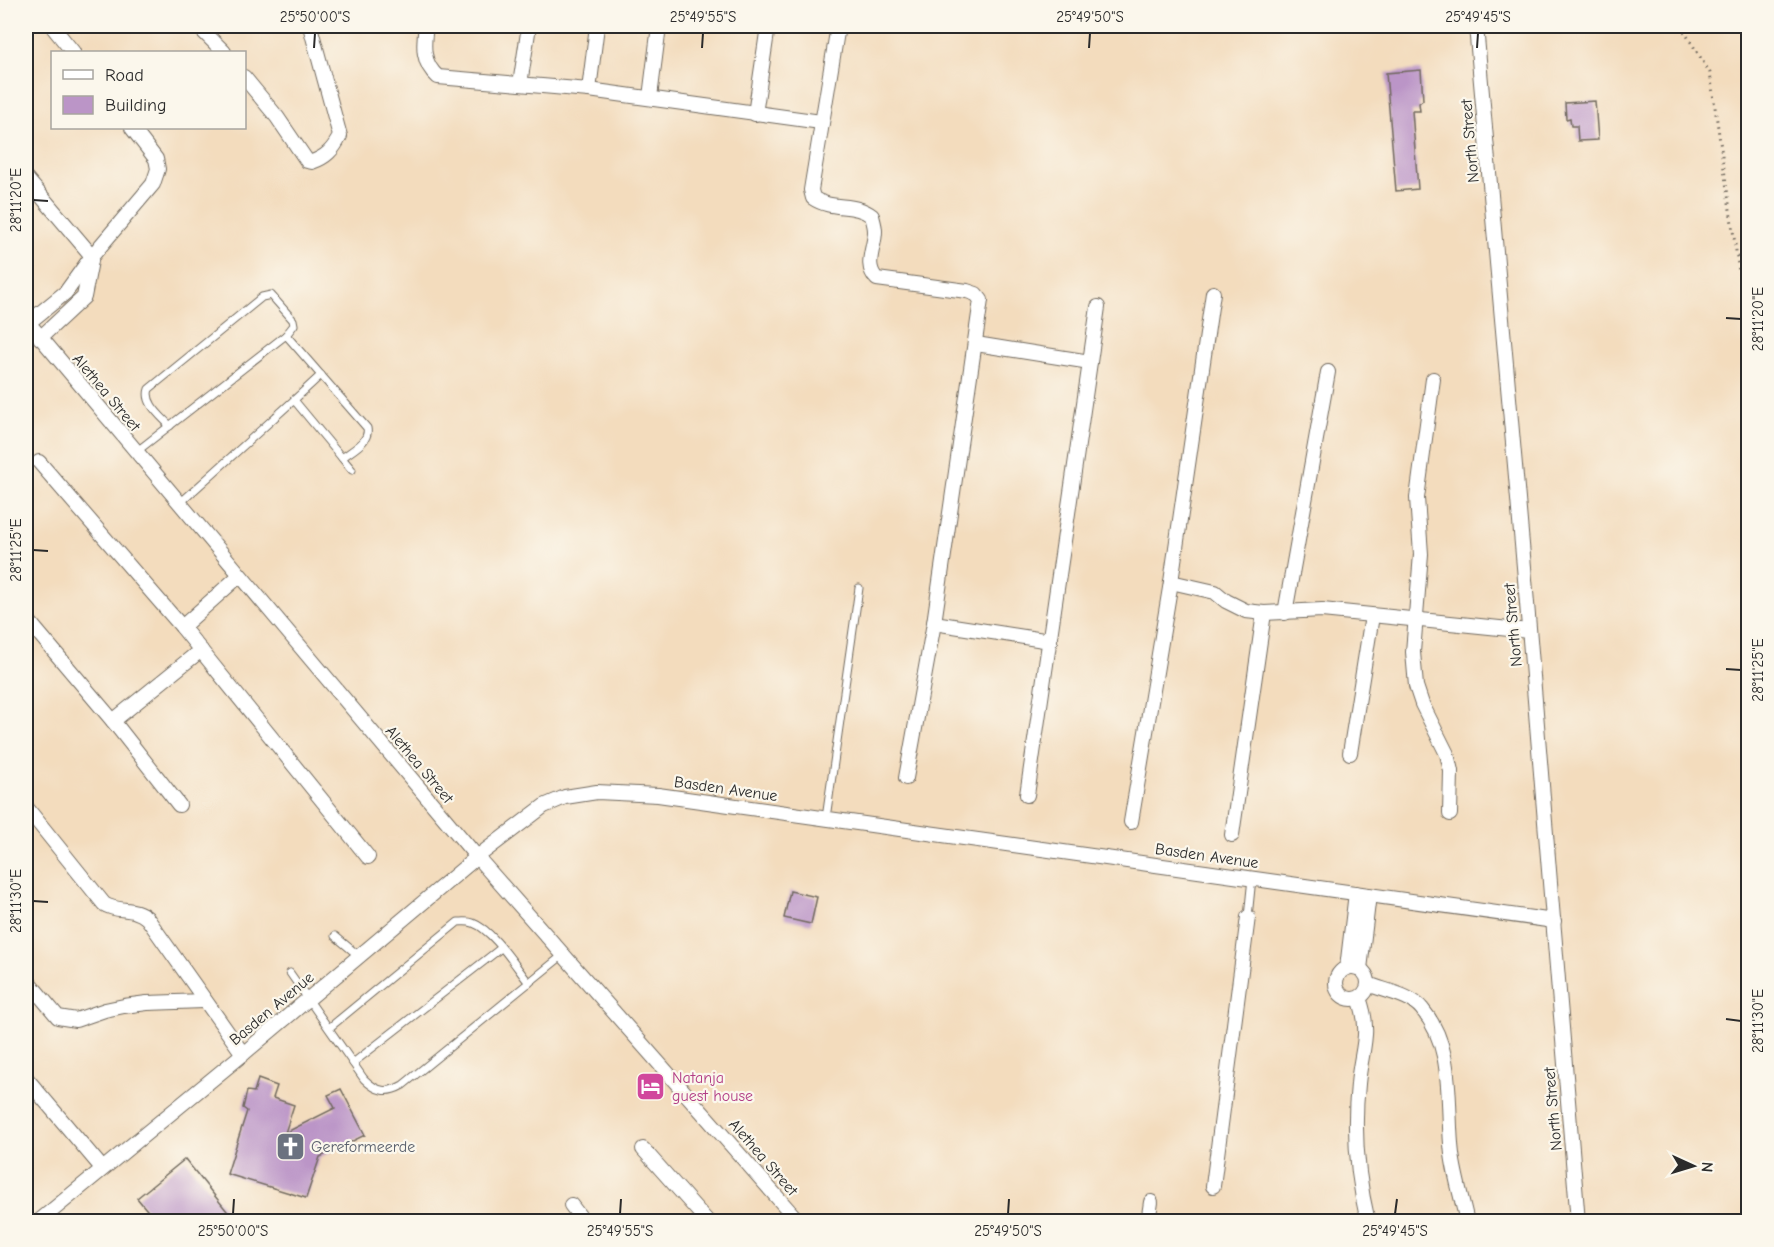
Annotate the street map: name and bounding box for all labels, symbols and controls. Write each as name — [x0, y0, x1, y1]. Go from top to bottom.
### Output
text: 25°50'00"S — [280, 8, 350, 26]
text: 25°49'55"S — [670, 8, 736, 26]
text: 25°49'50"S — [1056, 8, 1124, 26]
text: 25°49'45"S — [1445, 8, 1511, 26]
legend — [51, 51, 246, 129]
text: Road — [105, 65, 144, 86]
text: Building — [105, 95, 167, 116]
street label: North Street — [1457, 98, 1483, 183]
text: 28°11'20"E — [7, 168, 25, 232]
text: 28°11'20"E — [1749, 287, 1767, 351]
street label: Alethea Street — [69, 350, 144, 435]
text: 28°11'25"E — [7, 518, 25, 582]
street label: North Street — [1500, 582, 1526, 667]
text: 28°11'25"E — [1749, 638, 1767, 702]
street label: Alethea Street — [382, 722, 457, 807]
street label: Basden Avenue — [673, 773, 779, 805]
street label: Basden Avenue — [1154, 840, 1260, 872]
text: 28°11'30"E — [7, 869, 25, 933]
street label: Basden Avenue — [226, 968, 317, 1049]
text: 28°11'30"E — [1749, 989, 1767, 1053]
street label: North Street — [1540, 1066, 1566, 1151]
place label: Natanja guest house — [672, 1069, 753, 1105]
hotel icon: Natanja guest house — [635, 1070, 667, 1102]
street label: Alethea Street — [725, 1116, 802, 1200]
church icon: Gereformeerde — [274, 1130, 306, 1162]
north arrow — [1663, 1136, 1723, 1196]
place label: Gereformeerde — [311, 1138, 415, 1156]
text: N — [1698, 1161, 1716, 1173]
text: 25°50'00"S — [198, 1222, 268, 1240]
text: 25°49'55"S — [587, 1222, 653, 1240]
text: 25°49'50"S — [974, 1222, 1042, 1240]
text: 25°49'45"S — [1362, 1222, 1428, 1240]

